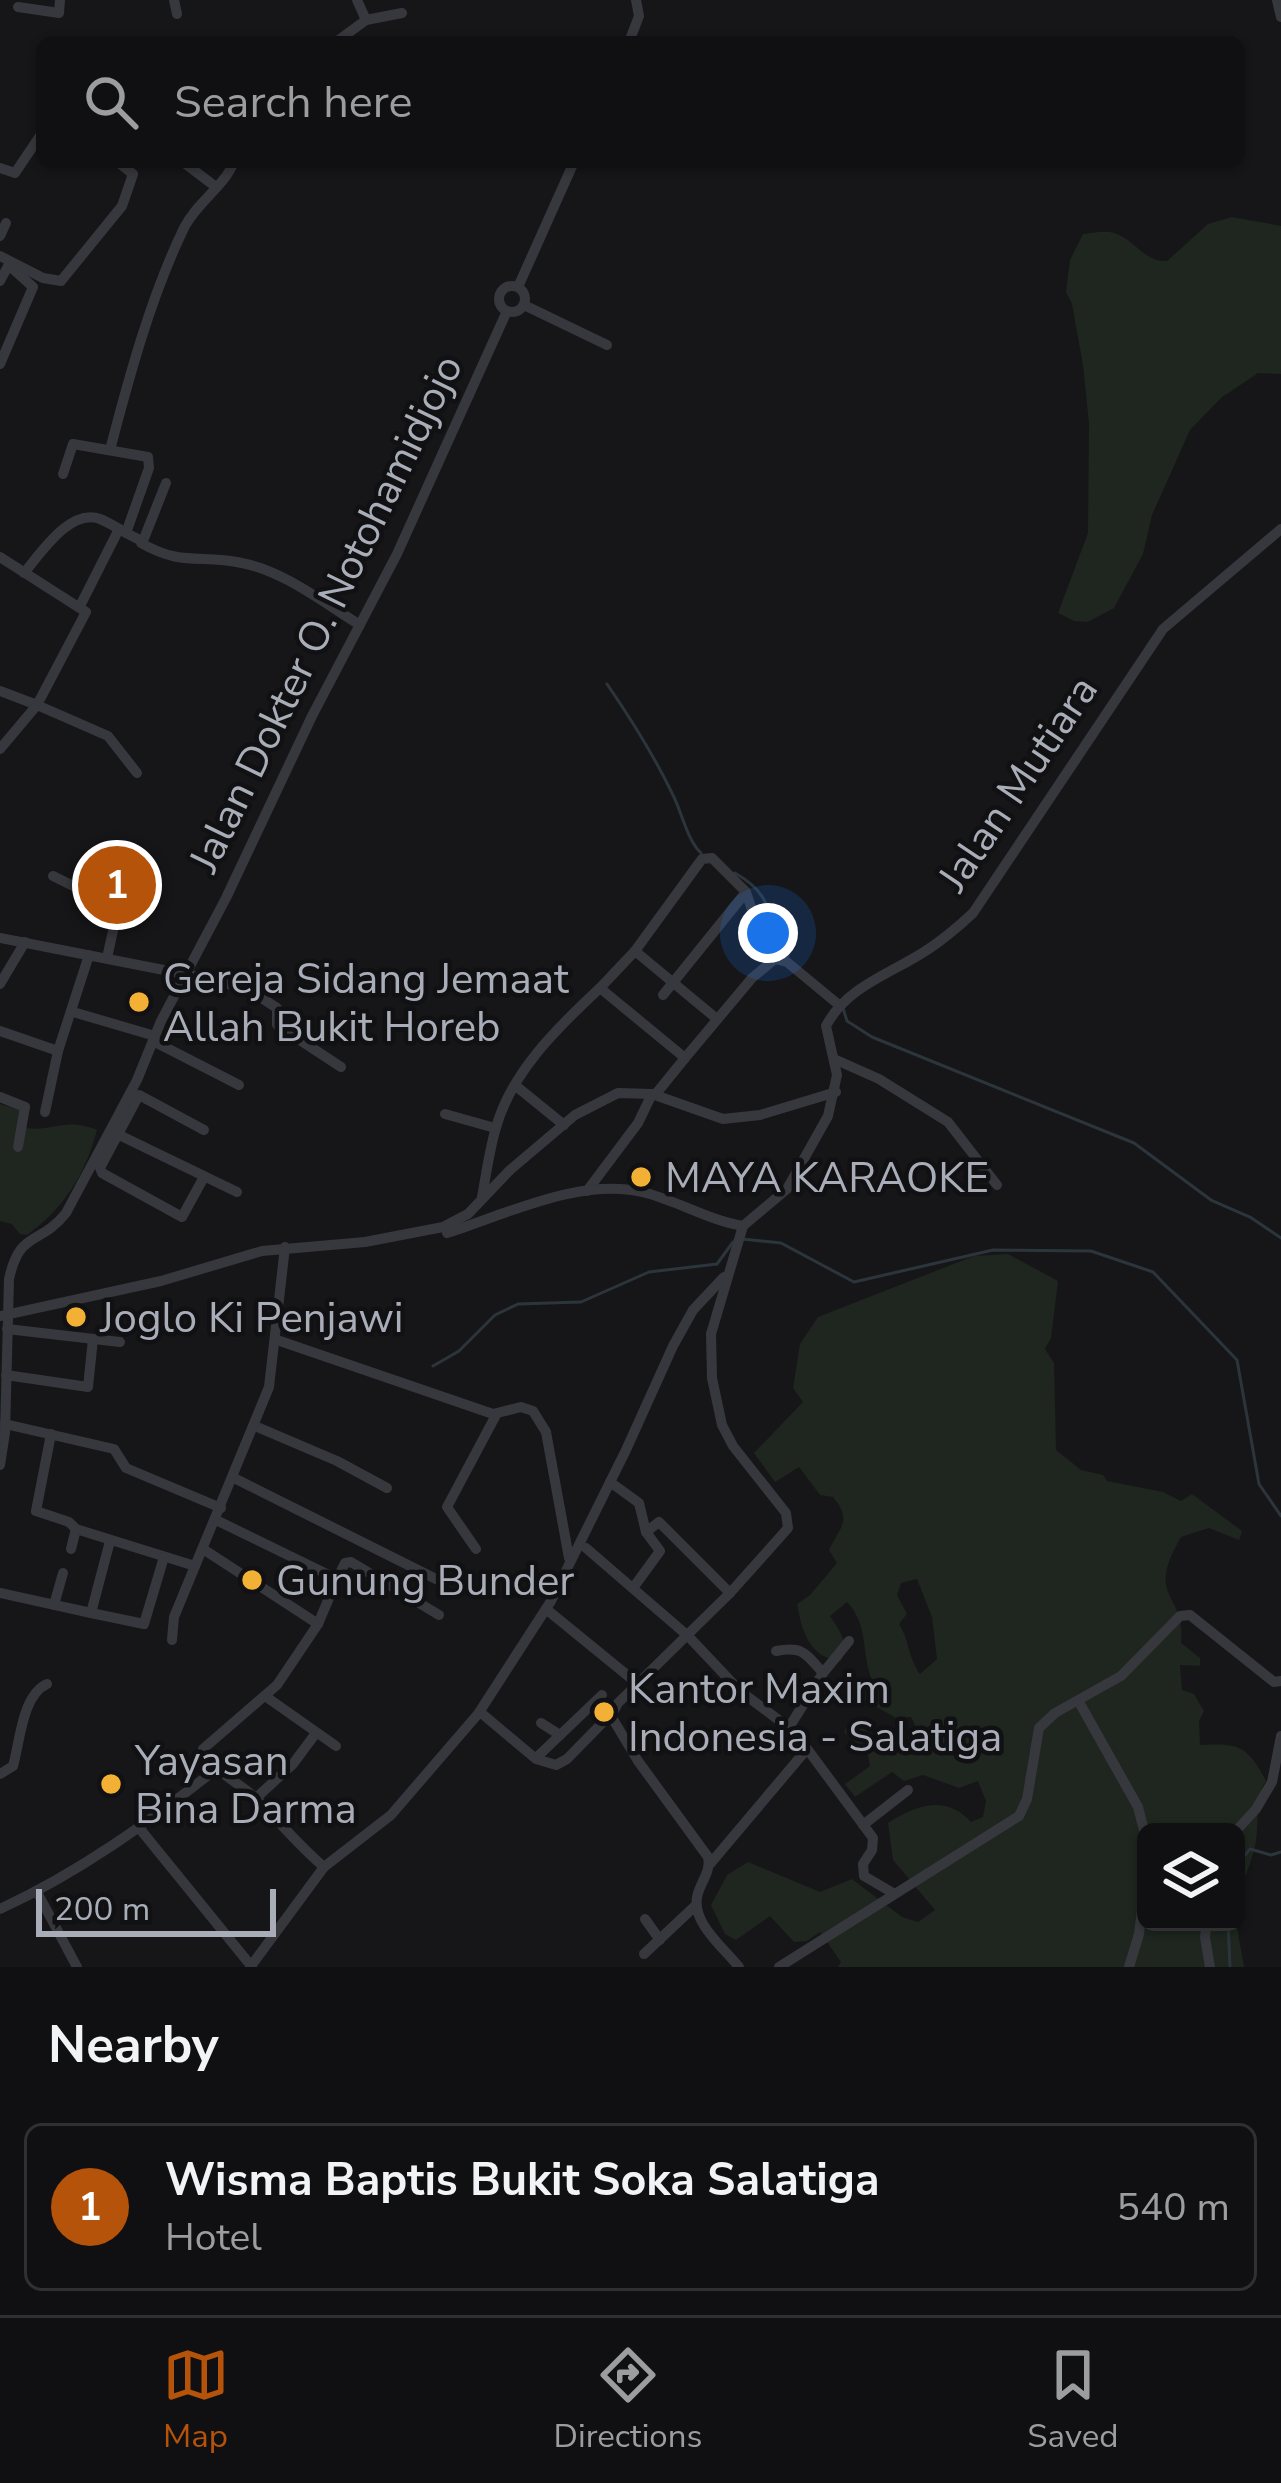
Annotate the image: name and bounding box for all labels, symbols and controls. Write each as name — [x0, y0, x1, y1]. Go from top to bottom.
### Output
search box — [36, 36, 1245, 168]
icon: search — [78, 69, 144, 135]
text: Search here — [174, 72, 413, 133]
street label: Jalan Dokter O. Notohamidjojo — [176, 346, 477, 883]
street label: Jalan Mutiara — [925, 665, 1111, 904]
pin: 1 — [78, 840, 156, 930]
your location — [738, 903, 798, 963]
place label: Gereja Sidang Jemaat Allah Bukit Horeb — [163, 951, 569, 1056]
marker: Gereja Sidang Jemaat Allah Bukit Horeb — [126, 989, 152, 1015]
place label: MAYA KARAOKE — [665, 1150, 989, 1207]
marker: MAYA KARAOKE — [628, 1164, 654, 1190]
place label: Joglo Ki Penjawi — [99, 1290, 404, 1347]
marker: Joglo Ki Penjawi — [63, 1304, 89, 1330]
place label: Gunung Bunder — [276, 1553, 574, 1610]
marker: Gunung Bunder — [239, 1567, 265, 1593]
place label: Kantor Maxim Indonesia - Salatiga — [628, 1661, 1002, 1766]
marker: Kantor Maxim Indonesia - Salatiga — [591, 1699, 617, 1725]
place label: Yayasan Bina Darma — [134, 1733, 357, 1838]
marker: Yayasan Bina Darma — [98, 1771, 124, 1797]
map controls — [1137, 1823, 1245, 1931]
button: layers — [1137, 1823, 1245, 1931]
scale bar — [36, 1883, 276, 1936]
text: 200 m — [54, 1887, 150, 1932]
text: Nearby — [48, 2010, 219, 2080]
text: Wisma Baptis Bukit Soka Salatiga — [165, 2150, 880, 2211]
text: 1 — [78, 2181, 102, 2234]
text: 540 m — [1116, 2181, 1230, 2234]
text: Hotel — [165, 2211, 262, 2264]
tab: Map — [163, 2342, 229, 2459]
tab: Directions — [554, 2342, 702, 2459]
tab: Saved — [1027, 2342, 1118, 2459]

